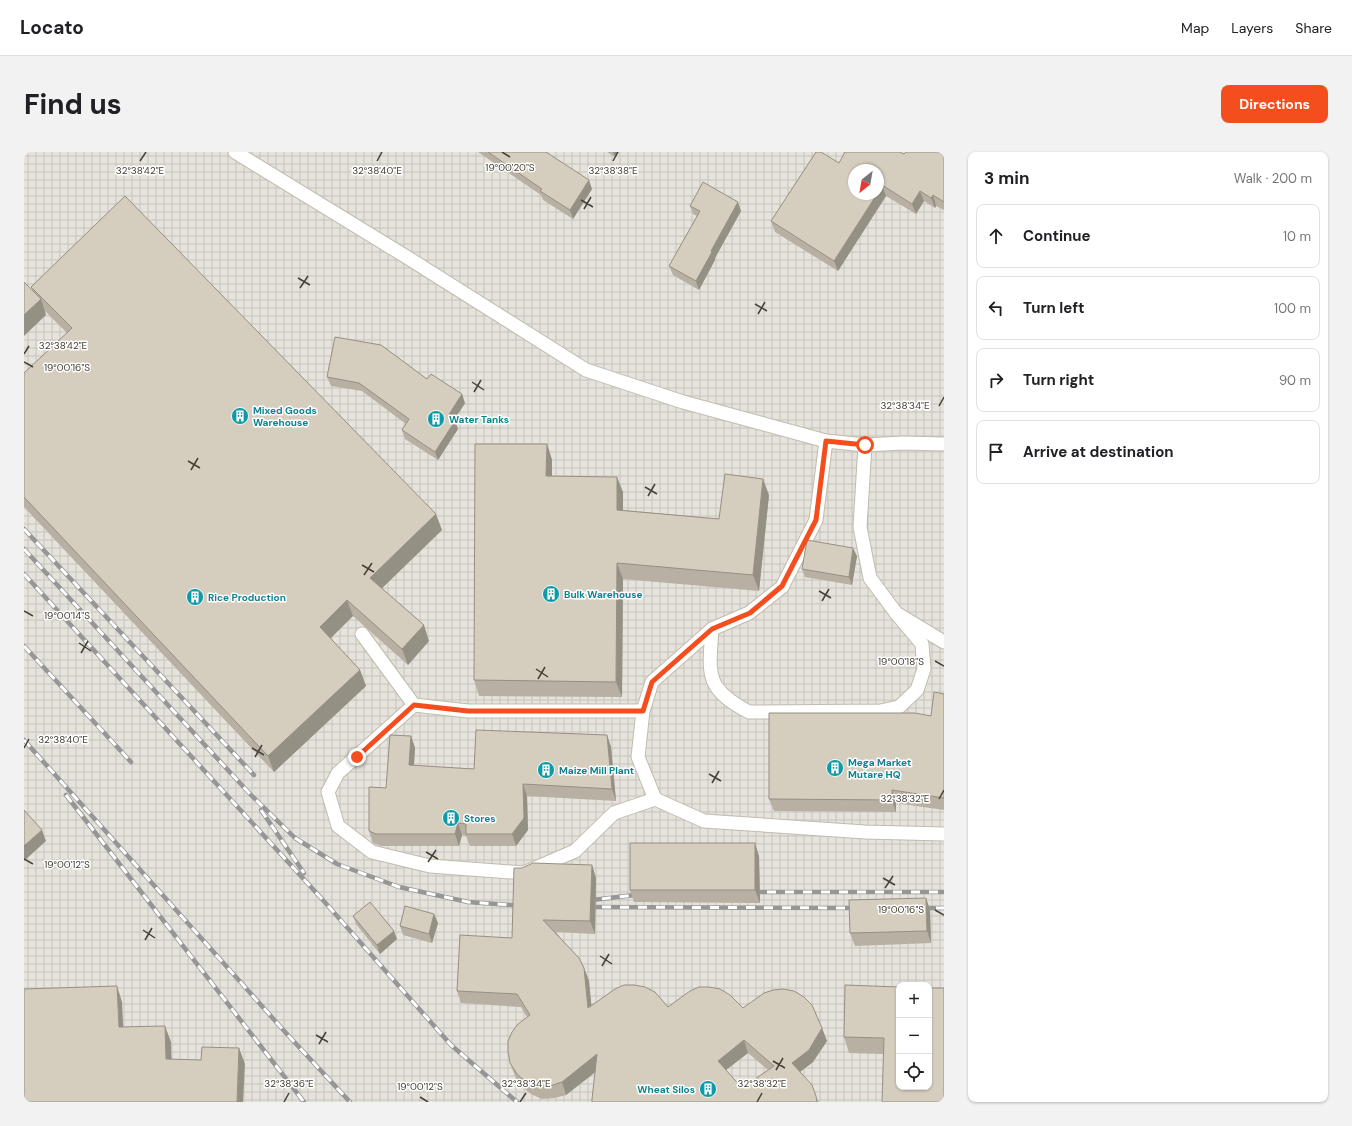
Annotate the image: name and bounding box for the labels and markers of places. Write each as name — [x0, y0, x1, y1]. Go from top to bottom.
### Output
place label: Mixed Goods Warehouse — [253, 404, 317, 429]
building icon: Mixed Goods Warehouse — [230, 406, 250, 426]
building icon: Water Tanks — [426, 409, 446, 429]
place label: Water Tanks — [449, 413, 509, 426]
building icon: Bulk Warehouse — [541, 584, 561, 604]
building icon: Rice Production — [185, 587, 205, 607]
place label: Bulk Warehouse — [564, 588, 643, 601]
place label: Rice Production — [208, 591, 286, 604]
place label: Mega Market Mutare HQ — [848, 756, 911, 781]
building icon: Mega Market Mutare HQ — [825, 758, 845, 778]
building icon: Maize Mill Plant — [536, 760, 556, 780]
place label: Maize Mill Plant — [559, 764, 634, 777]
building icon: Stores — [441, 808, 461, 828]
place label: Stores — [464, 812, 496, 825]
building icon: Wheat Silos — [698, 1079, 718, 1099]
place label: Wheat Silos — [637, 1083, 695, 1096]

